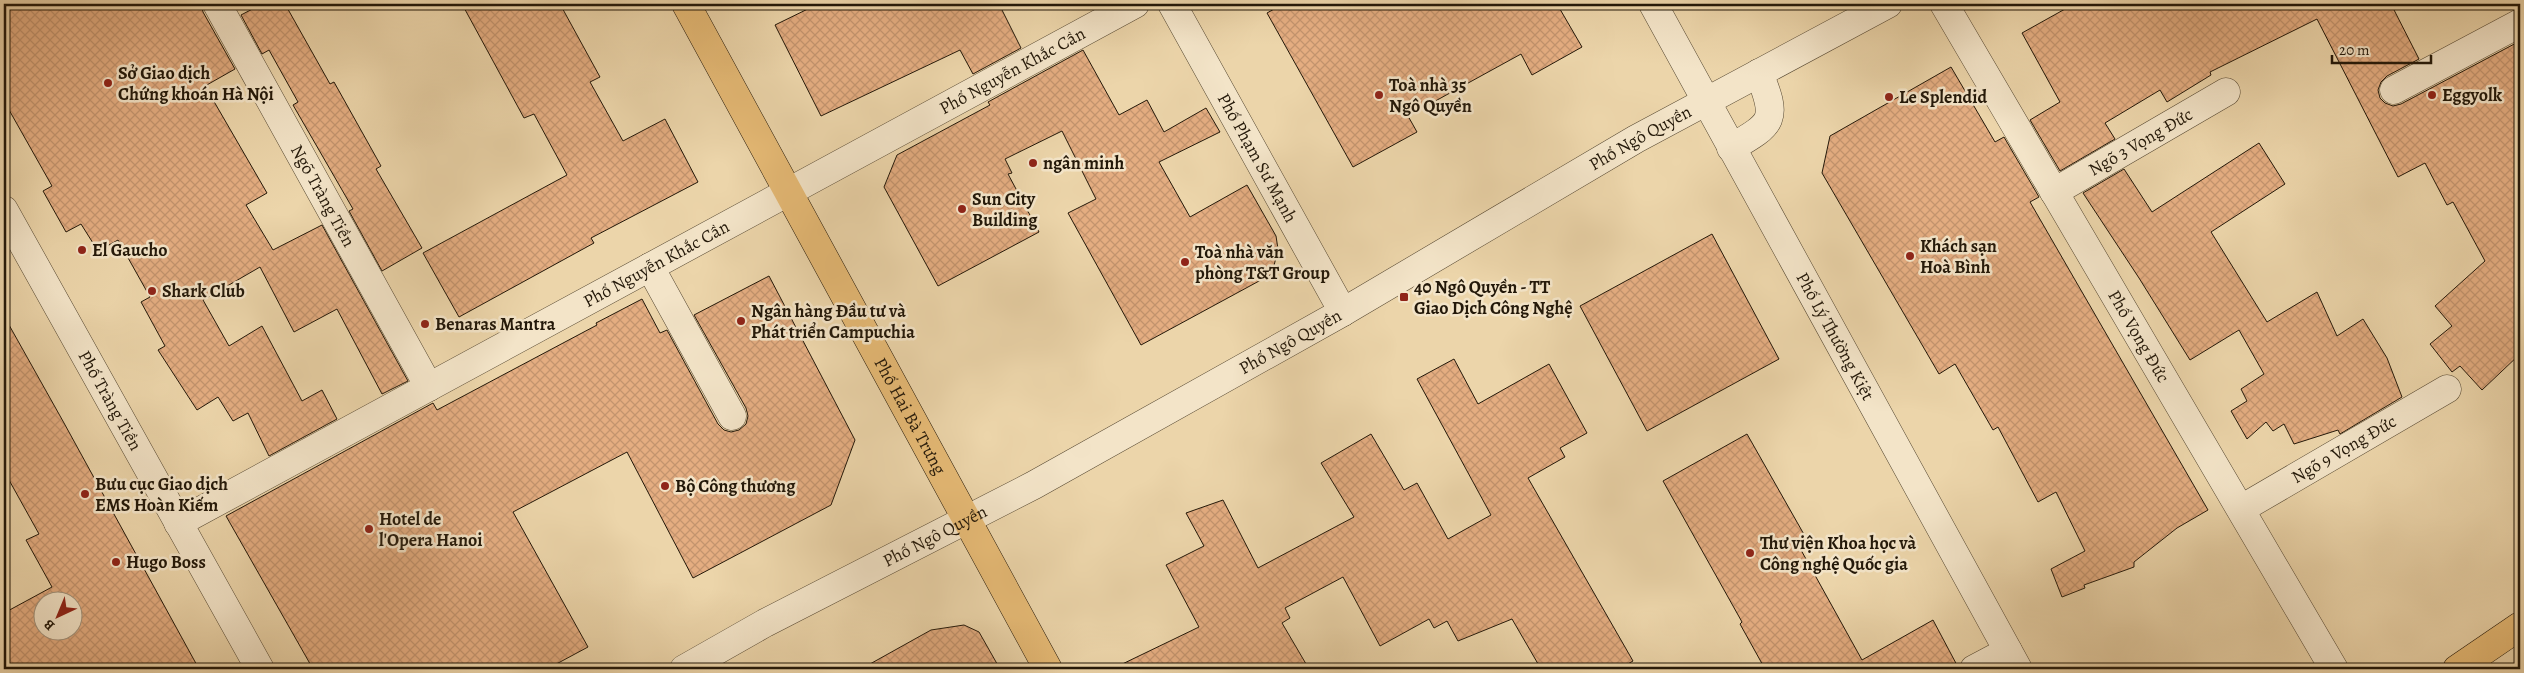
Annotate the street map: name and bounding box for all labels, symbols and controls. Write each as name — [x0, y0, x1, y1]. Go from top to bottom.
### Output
street label: Phố Nguyễn Khắc Cần — [935, 21, 1090, 120]
scale bar — [2332, 32, 2430, 64]
text: 20 m — [2339, 40, 2370, 60]
place label: Sở Giao dịch Chứng khoán Hà Nội — [118, 61, 274, 106]
place label: Toà nhà 35 Ngô Quyền — [1389, 73, 1472, 118]
marker: Sở Giao dịch Chứng khoán Hà Nội — [102, 77, 114, 89]
place label: Eggyolk — [2442, 83, 2503, 107]
place label: Le Splendid — [1899, 85, 1987, 109]
street label: Phố Phạm Sư Mạnh — [1212, 89, 1303, 227]
marker: Toà nhà 35 Ngô Quyền — [1373, 89, 1385, 101]
marker: Eggyolk — [2426, 89, 2438, 101]
marker: Le Splendid — [1883, 91, 1895, 103]
street label: Phố Ngô Quyền — [1584, 99, 1696, 176]
street label: Ngõ 3 Vọng Đức — [2084, 102, 2197, 181]
street label: Ngõ Tràng Tiền — [285, 140, 361, 251]
place label: ngân minh — [1043, 151, 1124, 175]
marker: ngân minh — [1027, 157, 1039, 169]
place label: Sun City Building — [972, 187, 1038, 232]
marker: Sun City Building — [956, 203, 968, 215]
street label: Phố Nguyễn Khắc Cần — [579, 214, 734, 313]
place label: Khách sạn Hoà Bình — [1920, 234, 1997, 279]
place label: El Gaucho — [92, 238, 168, 262]
place label: Toà nhà văn phòng T&T Group — [1195, 240, 1330, 285]
marker: El Gaucho — [76, 244, 88, 256]
marker: Khách sạn Hoà Bình — [1904, 250, 1916, 262]
marker: Toà nhà văn phòng T&T Group — [1179, 256, 1191, 268]
street label: Phố Lý Thường Kiệt — [1791, 268, 1880, 405]
place label: 40 Ngô Quyền - TT Giao Dịch Công Nghệ — [1414, 275, 1573, 320]
place label: Shark Club — [162, 279, 245, 303]
marker: Shark Club — [146, 285, 158, 297]
street label: Phố Vọng Đức — [2102, 285, 2175, 387]
marker: 40 Ngô Quyền - TT Giao Dịch Công Nghệ — [1398, 291, 1410, 303]
place label: Ngân hàng Đầu tư và Phát triển Campuchia — [751, 299, 915, 344]
street label: Phố Ngô Quyền — [1234, 303, 1346, 380]
place label: Benaras Mantra — [435, 312, 556, 336]
marker: Ngân hàng Đầu tư và Phát triển Campuchia — [735, 315, 747, 327]
marker: Benaras Mantra — [419, 318, 431, 330]
street label: Phố Tràng Tiền — [73, 346, 148, 455]
street label: Phố Hai Bà Trưng — [869, 353, 952, 479]
street label: Ngõ 9 Vọng Đức — [2287, 409, 2401, 489]
place label: Bưu cục Giao dịch EMS Hoàn Kiếm — [95, 472, 228, 517]
place label: Bộ Công thương — [675, 474, 796, 498]
marker: Bộ Công thương — [659, 480, 671, 492]
marker: Bưu cục Giao dịch EMS Hoàn Kiếm — [79, 488, 91, 500]
street label: Phố Ngô Quyền — [878, 499, 991, 573]
place label: Hotel de l'Opera Hanoi — [379, 507, 483, 552]
marker: Hotel de l'Opera Hanoi — [363, 523, 375, 535]
place label: Thư viện Khoa học và Công nghệ Quốc gia — [1760, 531, 1916, 576]
marker: Thư viện Khoa học và Công nghệ Quốc gia — [1744, 547, 1756, 559]
place label: Hugo Boss — [126, 550, 206, 574]
marker: Hugo Boss — [110, 556, 122, 568]
north arrow — [32, 590, 82, 640]
text: B — [39, 615, 59, 635]

